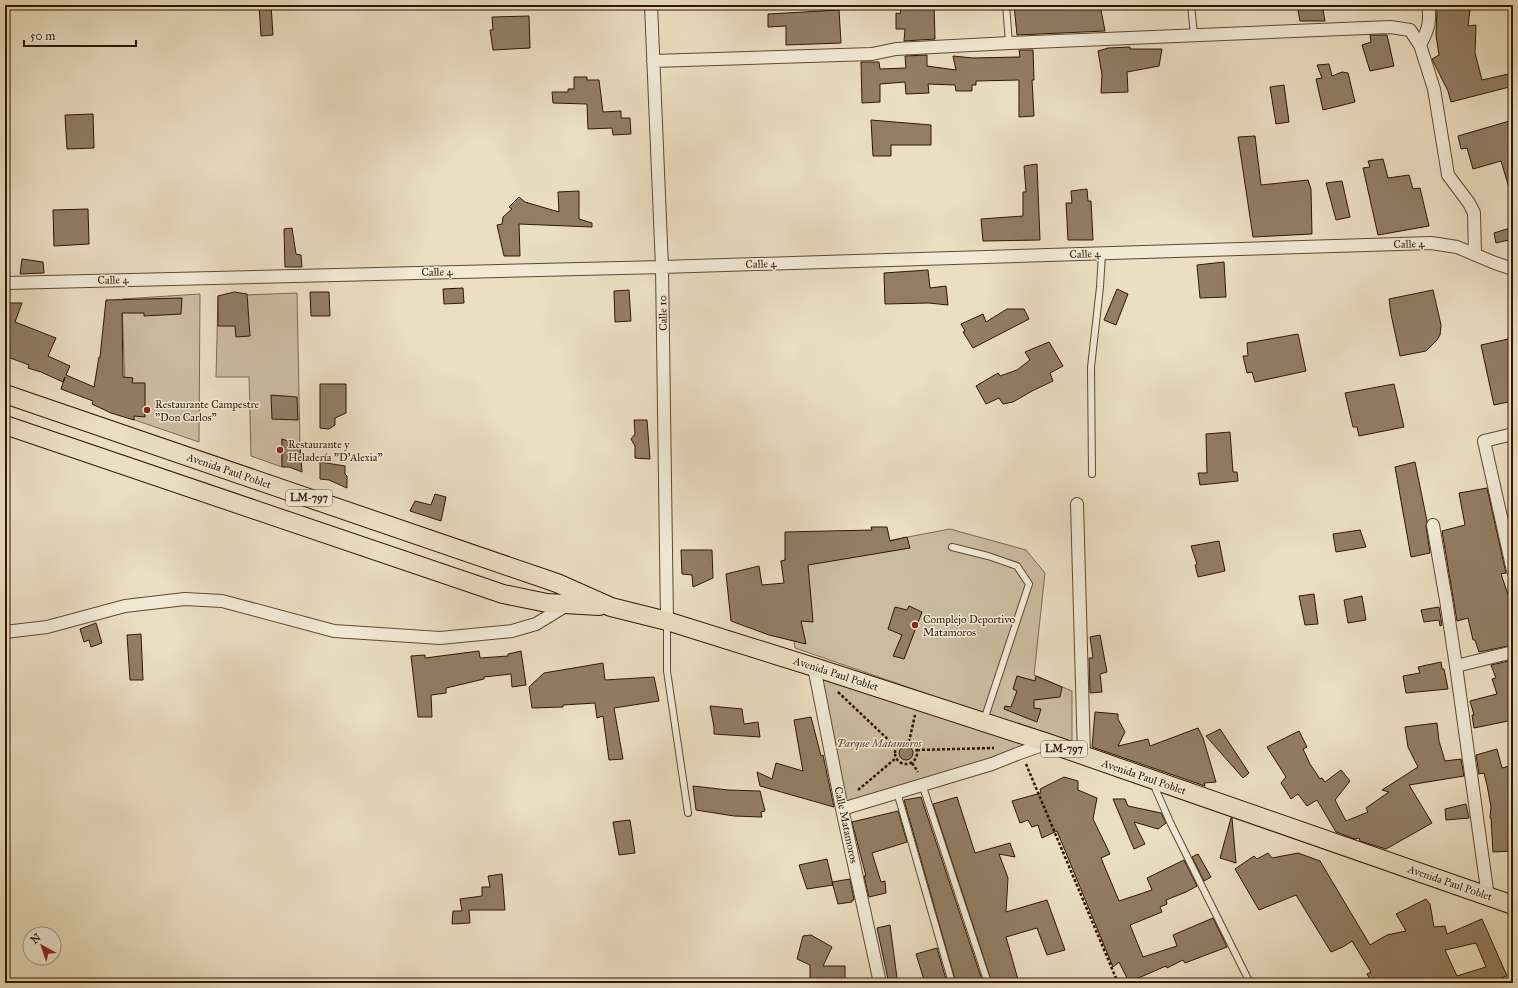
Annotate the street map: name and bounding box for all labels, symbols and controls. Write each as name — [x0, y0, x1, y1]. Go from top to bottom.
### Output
scale bar — [24, 22, 136, 48]
text: 50 m — [30, 29, 55, 43]
street label: Calle 4 — [1393, 237, 1426, 251]
street label: Calle 4 — [1069, 247, 1102, 261]
street label: Calle 4 — [745, 257, 778, 271]
street label: Calle 4 — [421, 265, 454, 279]
street label: Calle 4 — [97, 273, 130, 287]
street label: Calle 10 — [656, 295, 670, 331]
place label: Restaurante Campestre "Don Carlos" — [155, 398, 260, 424]
marker: Restaurante Campestre "Don Carlos" — [142, 405, 152, 415]
place label: Restaurante y Heladería "D'Alexia" — [288, 438, 383, 464]
marker: Restaurante y Heladería "D'Alexia" — [275, 445, 285, 455]
street label: Avenida Paul Poblet — [184, 450, 273, 492]
road number: LM-797 — [286, 490, 332, 506]
place label: Complejo Deportivo Matamoros — [923, 613, 1015, 639]
marker: Complejo Deportivo Matamoros — [910, 620, 920, 630]
street label: Avenida Paul Poblet — [791, 654, 880, 694]
park label: Parque Matamoros — [837, 737, 922, 750]
road number: LM-797 — [1041, 741, 1087, 757]
street label: Avenida Paul Poblet — [1099, 756, 1188, 798]
street label: Calle Matamoros — [832, 785, 860, 865]
street label: Avenida Paul Poblet — [1405, 862, 1494, 904]
north arrow — [22, 926, 62, 966]
text: N — [28, 930, 44, 947]

